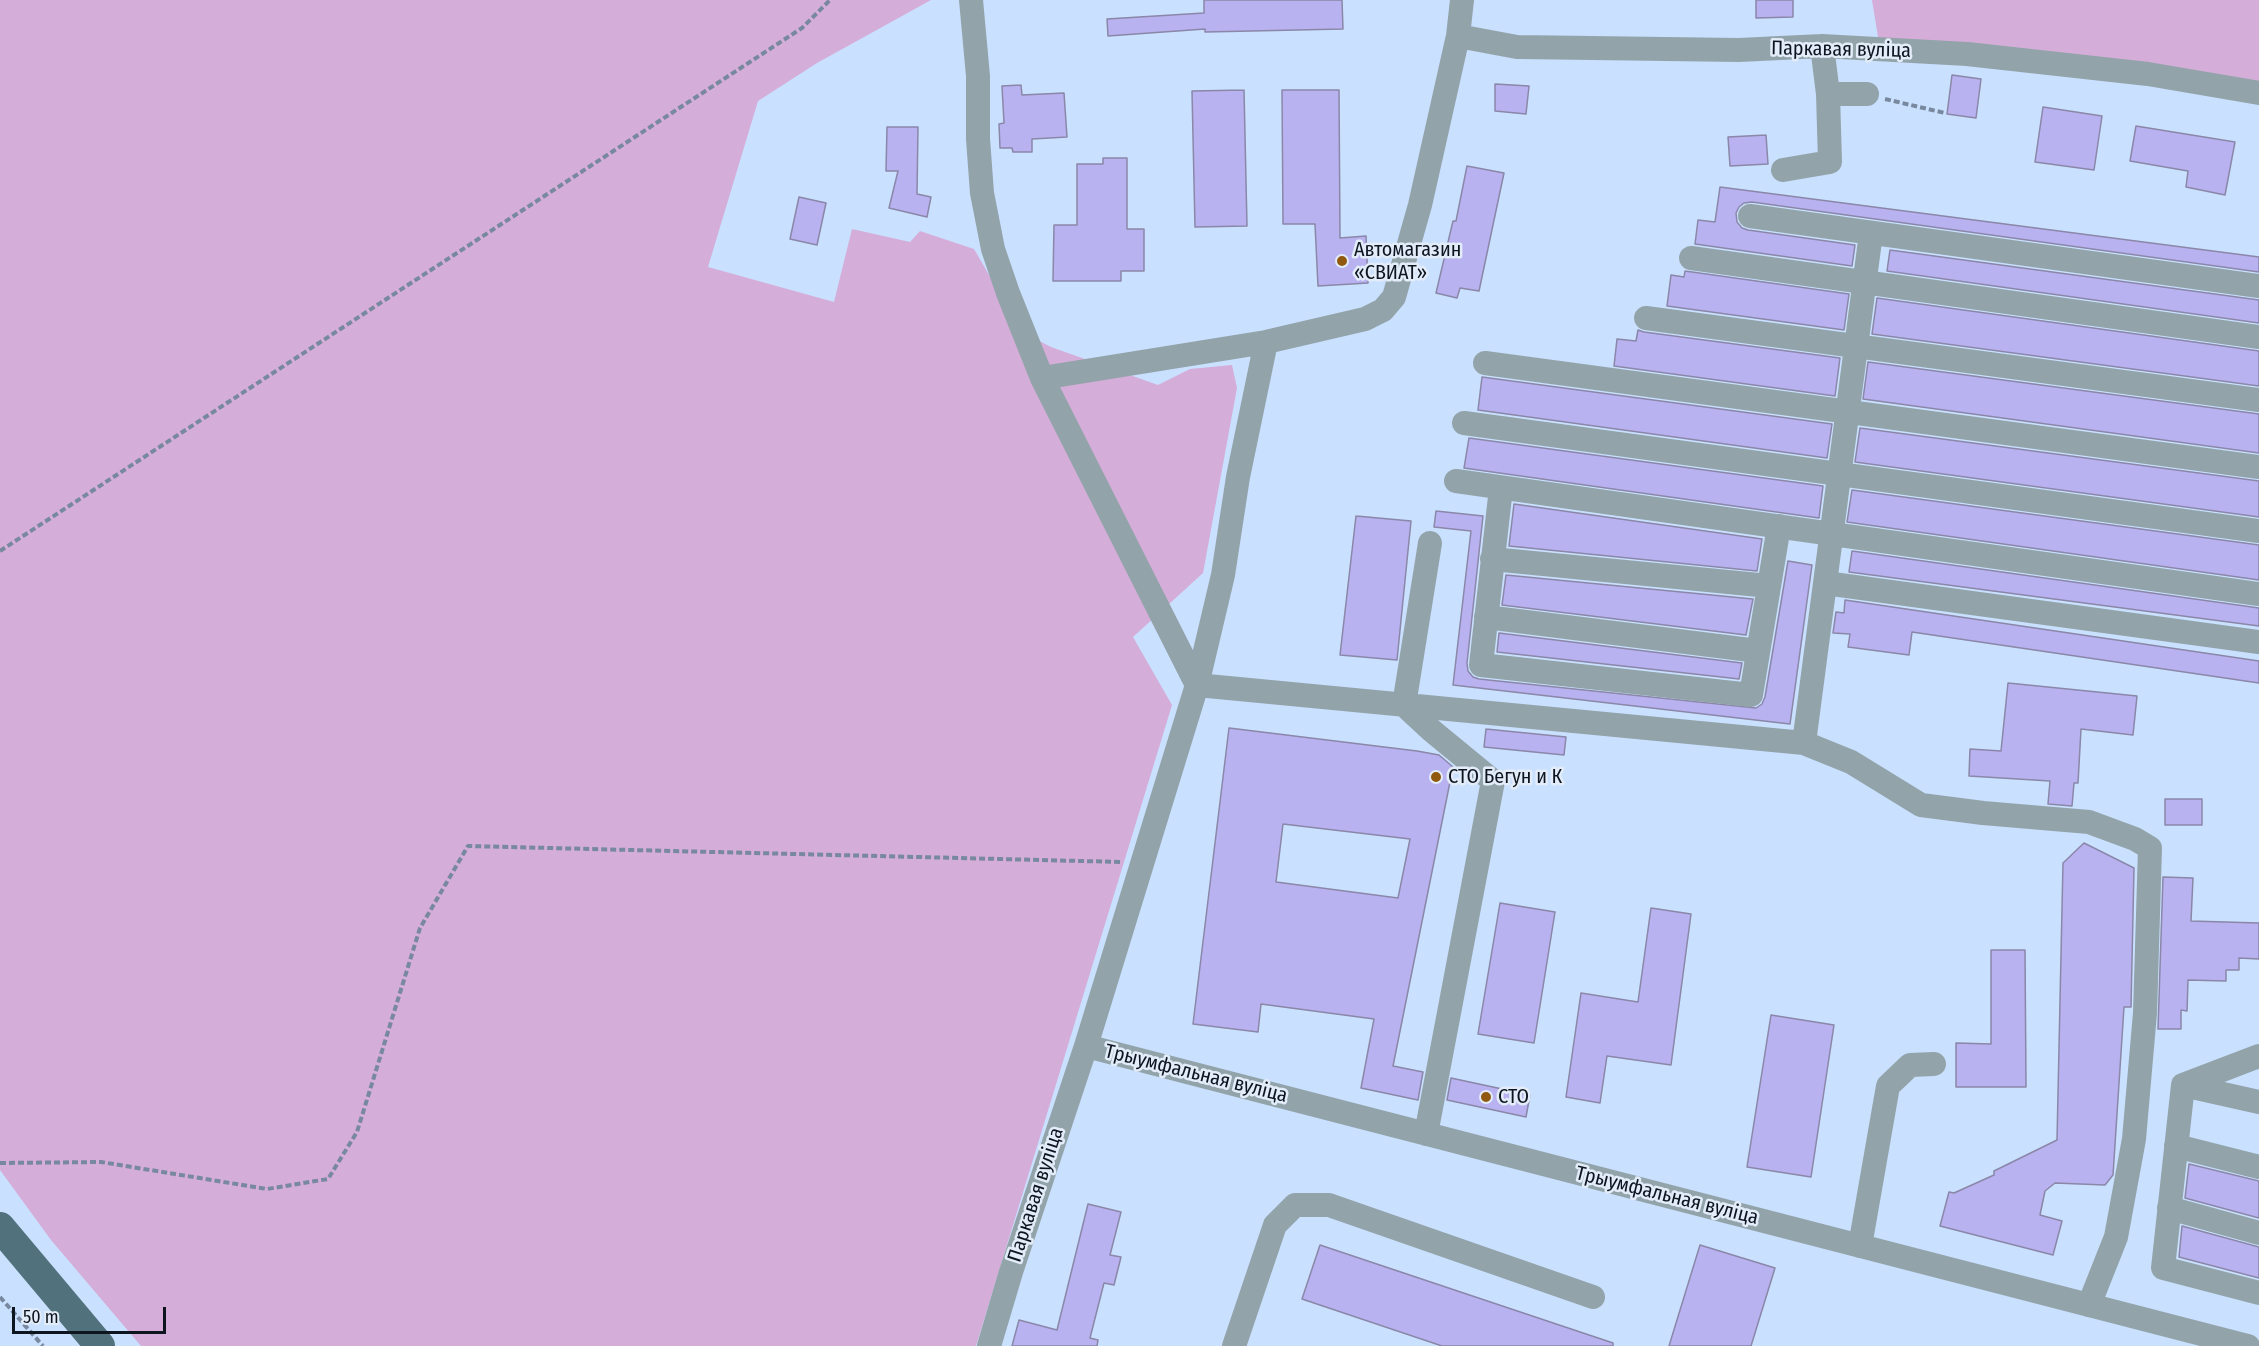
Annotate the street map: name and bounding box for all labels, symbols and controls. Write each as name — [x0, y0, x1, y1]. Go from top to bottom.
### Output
street label: Паркавая вуліца — [1771, 37, 1911, 63]
place label: Автомагазин «СВИАТ» — [1354, 238, 1461, 285]
marker: Автомагазин «СВИАТ» — [1335, 254, 1349, 268]
place label: СТО Бегун и К — [1448, 765, 1562, 789]
marker: СТО Бегун и К — [1429, 770, 1443, 784]
street label: Трыумфальная вуліца — [1102, 1040, 1290, 1108]
place label: СТО — [1498, 1085, 1529, 1109]
marker: СТО — [1479, 1090, 1493, 1104]
street label: Паркавая вуліца — [1003, 1125, 1069, 1265]
street label: Трыумфальная вуліца — [1573, 1162, 1761, 1230]
scale bar — [15, 1295, 170, 1333]
text: 50 m — [23, 1306, 59, 1328]

